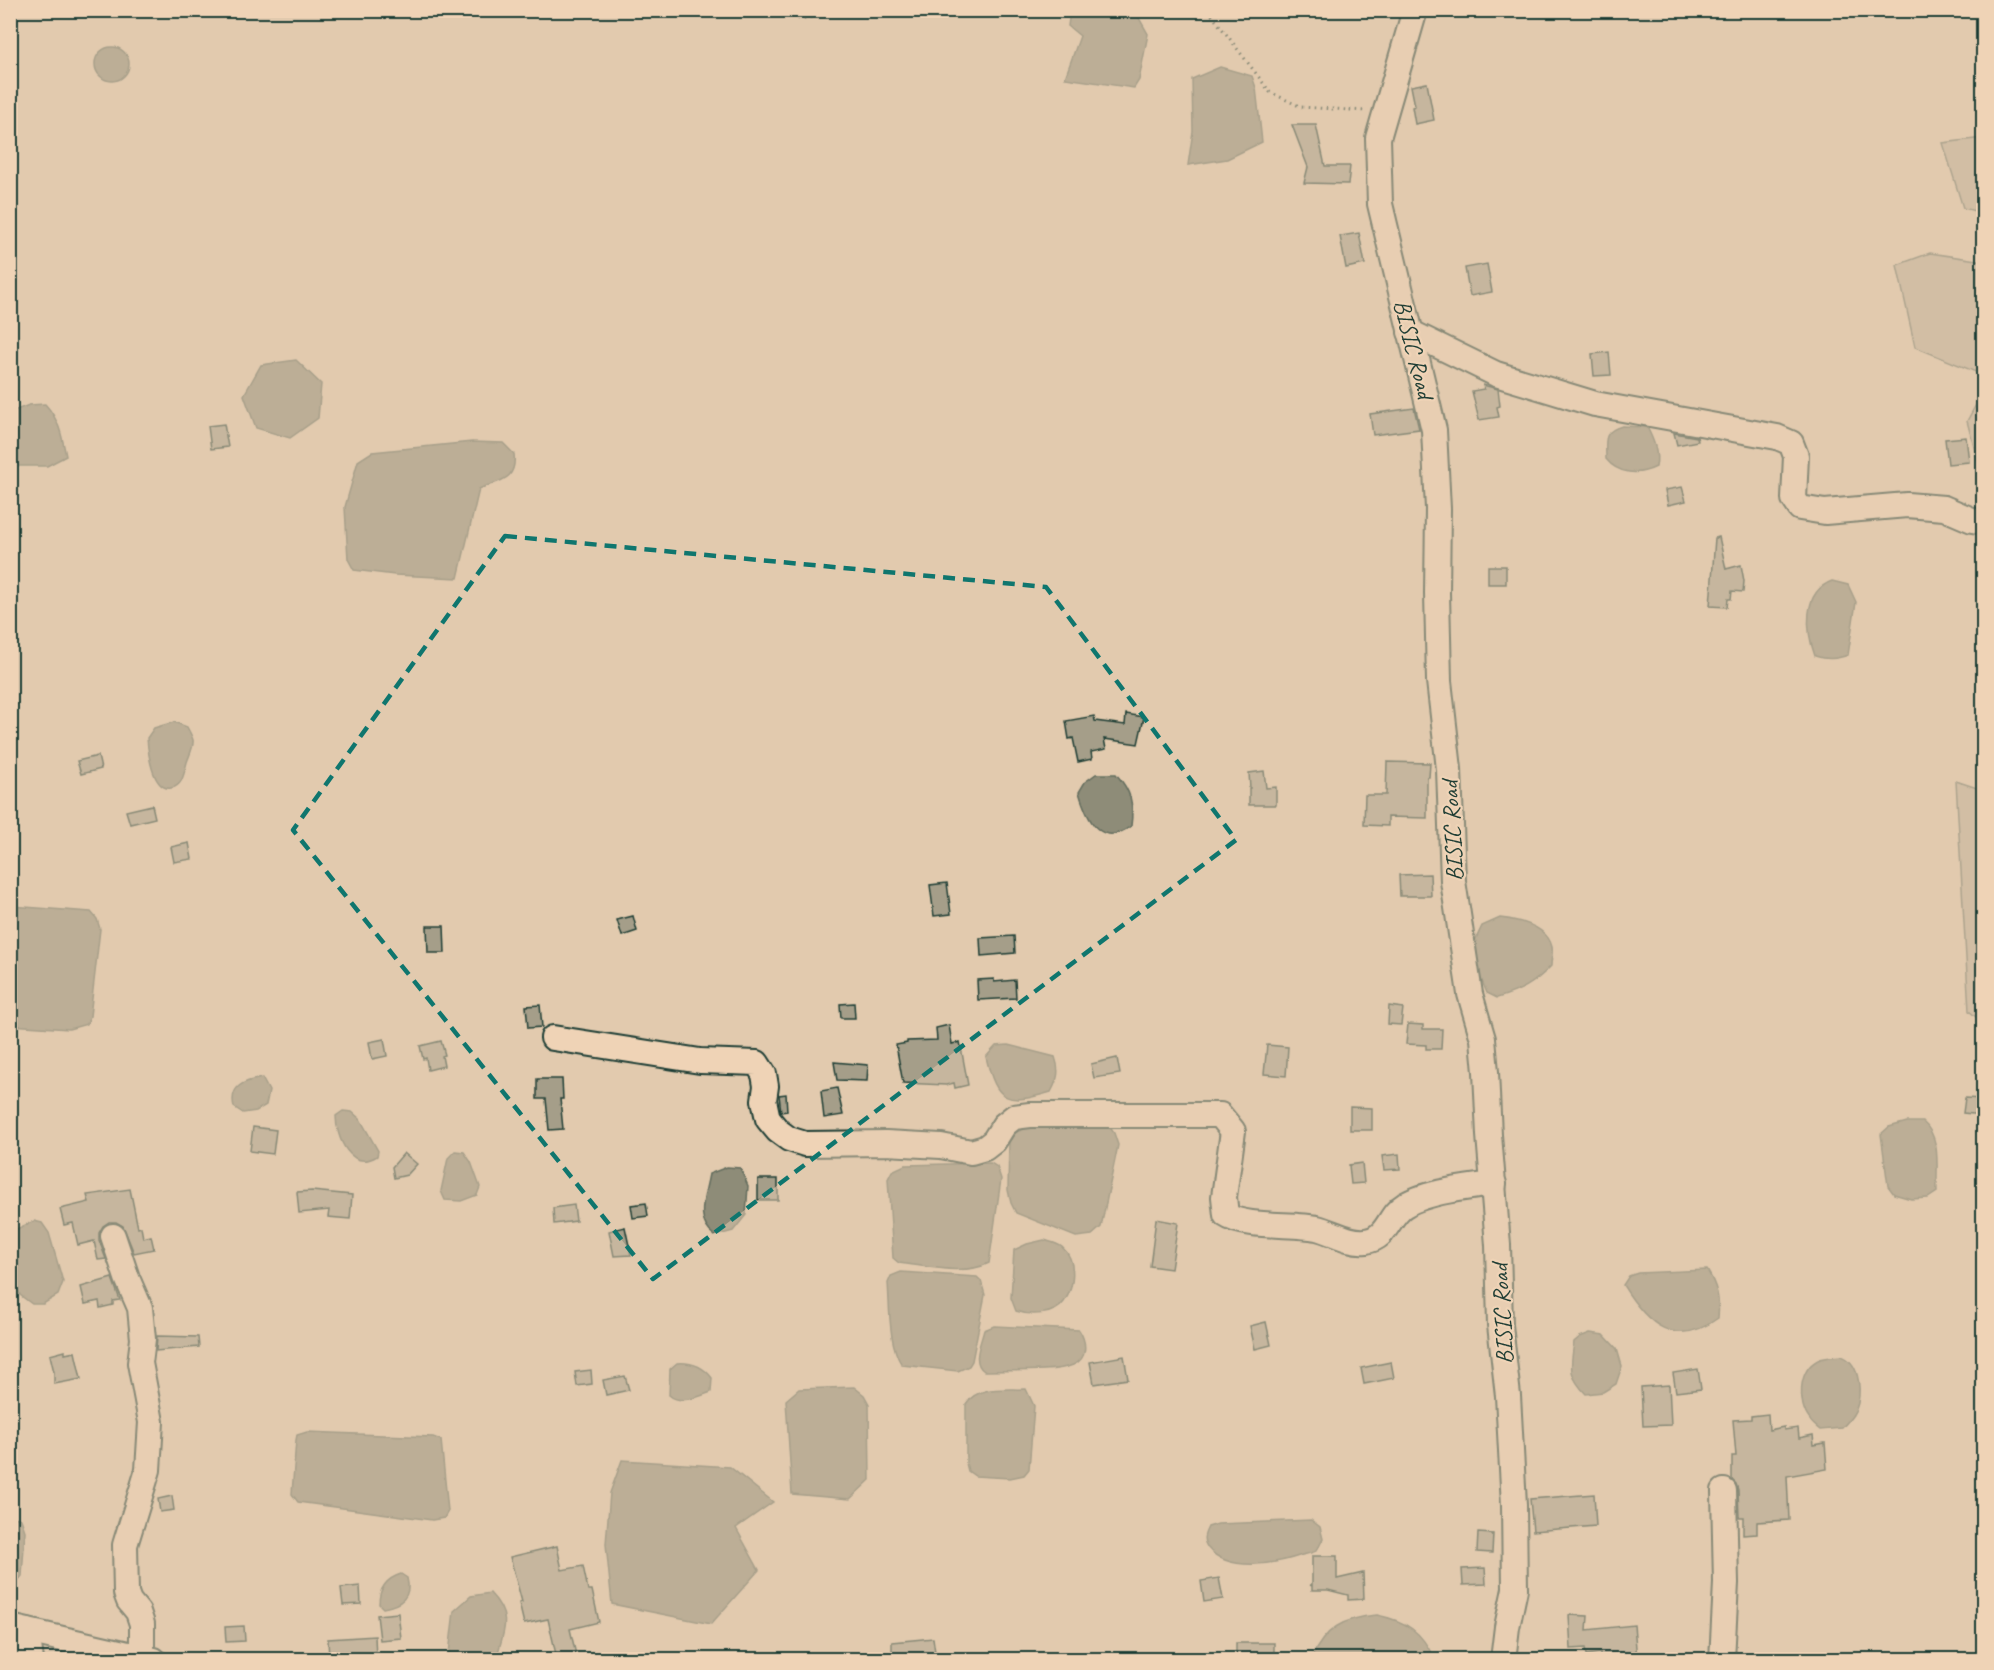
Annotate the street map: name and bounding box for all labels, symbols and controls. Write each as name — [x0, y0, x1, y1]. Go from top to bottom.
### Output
street label: BISIC Road — [1387, 297, 1442, 405]
street label: BISIC Road — [1434, 777, 1470, 882]
street label: BISIC Road — [1484, 1260, 1520, 1365]

